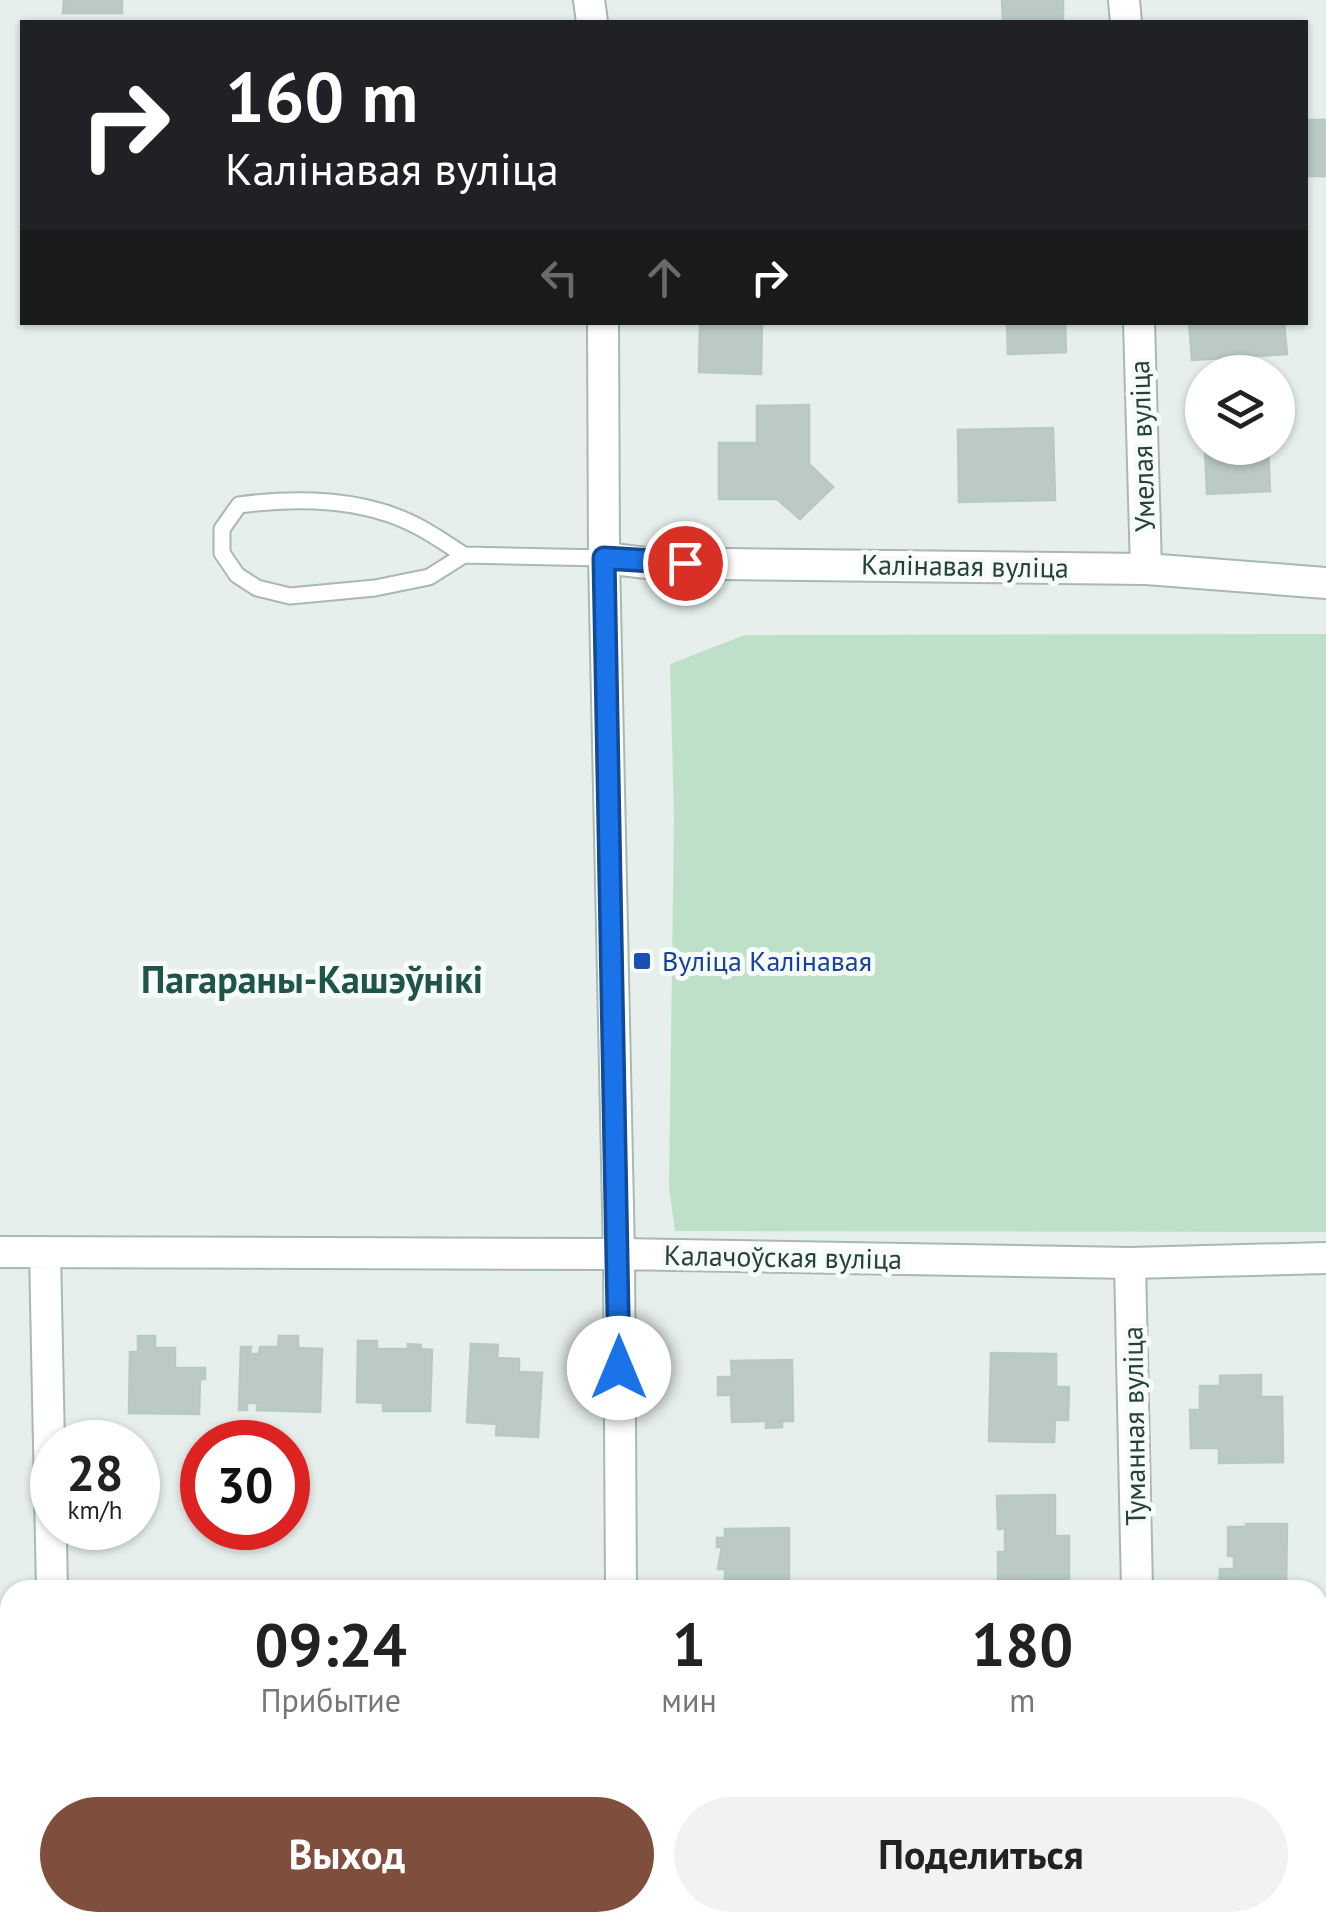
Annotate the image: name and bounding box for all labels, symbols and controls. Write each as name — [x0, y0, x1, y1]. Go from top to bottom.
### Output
text: 160 m — [225, 51, 418, 141]
icon: right — [60, 60, 190, 190]
text: Калінавая вуліца — [225, 139, 559, 197]
icon: left — [532, 250, 587, 305]
icon: ahead — [637, 250, 692, 305]
icon: right — [742, 250, 797, 305]
map controls — [1185, 355, 1295, 465]
button: layers — [1185, 355, 1295, 465]
street label: Умелая вуліца — [1120, 359, 1163, 533]
pin — [643, 521, 728, 606]
icon: arrive — [658, 536, 713, 591]
street label: Калінавая вуліца — [861, 545, 1069, 586]
place label: Вуліца Калінавая — [662, 942, 872, 979]
marker: Вуліца Калінавая — [631, 950, 653, 972]
district label: Пагараны-Кашэўнікі — [141, 954, 483, 1003]
street label: Калачоўская вуліца — [664, 1236, 902, 1277]
position arrow — [567, 1316, 671, 1420]
street label: Туманная вуліца — [1113, 1326, 1154, 1526]
speed limit sign: 30 — [180, 1420, 310, 1550]
text: 28 — [67, 1440, 123, 1505]
text: km/h — [68, 1494, 122, 1526]
text: 09:24 — [255, 1605, 407, 1683]
text: 1 — [672, 1605, 706, 1683]
text: 180 — [971, 1605, 1073, 1683]
text: Прибытие — [260, 1679, 401, 1721]
text: мин — [661, 1679, 717, 1721]
text: m — [1009, 1679, 1035, 1721]
button: Выход — [40, 1797, 654, 1912]
button: Поделиться — [674, 1797, 1288, 1912]

